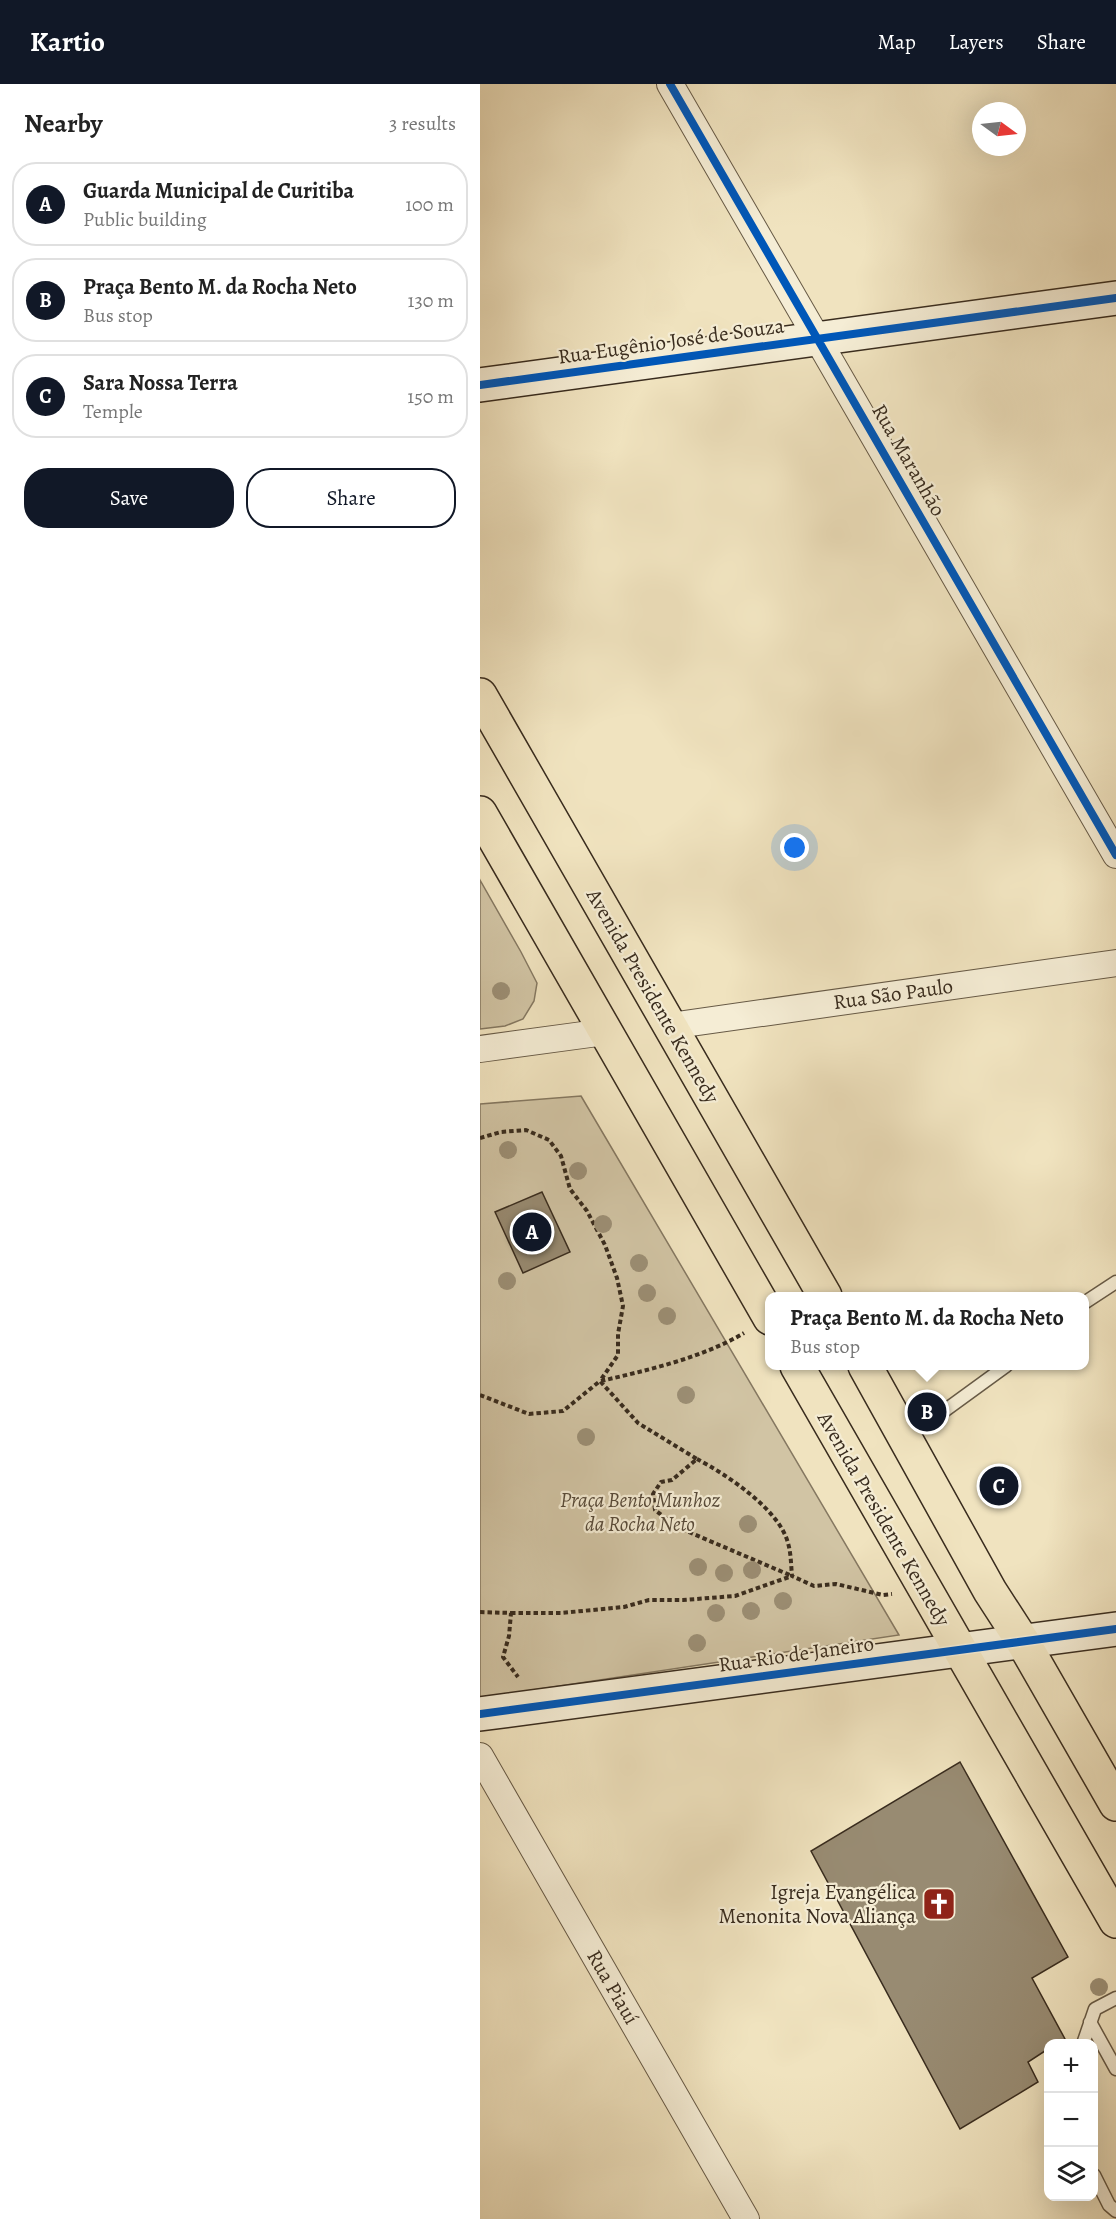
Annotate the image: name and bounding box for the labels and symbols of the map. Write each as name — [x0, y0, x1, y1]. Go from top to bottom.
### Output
north arrow — [972, 102, 1026, 156]
street label: Rua Eugênio José de Souza — [556, 311, 786, 371]
street label: Rua Maranhão — [866, 399, 952, 521]
your location — [780, 833, 809, 862]
street label: Avenida Presidente Kennedy — [579, 883, 726, 1109]
street label: Rua São Paulo — [831, 972, 955, 1016]
pin: A — [512, 1210, 552, 1254]
pin: B — [908, 1390, 946, 1434]
street label: Avenida Presidente Kennedy — [810, 1406, 957, 1632]
pin: C — [980, 1464, 1018, 1508]
park label: Praça Bento Munhoz da Rocha Neto — [560, 1486, 721, 1538]
street label: Rua Rio de Janeiro — [716, 1629, 876, 1679]
place label: Igreja Evangélica Menonita Nova Aliança — [719, 1878, 916, 1930]
church icon: Igreja Evangélica Menonita Nova Aliança — [921, 1886, 957, 1922]
street label: Rua Piauí — [580, 1945, 646, 2030]

